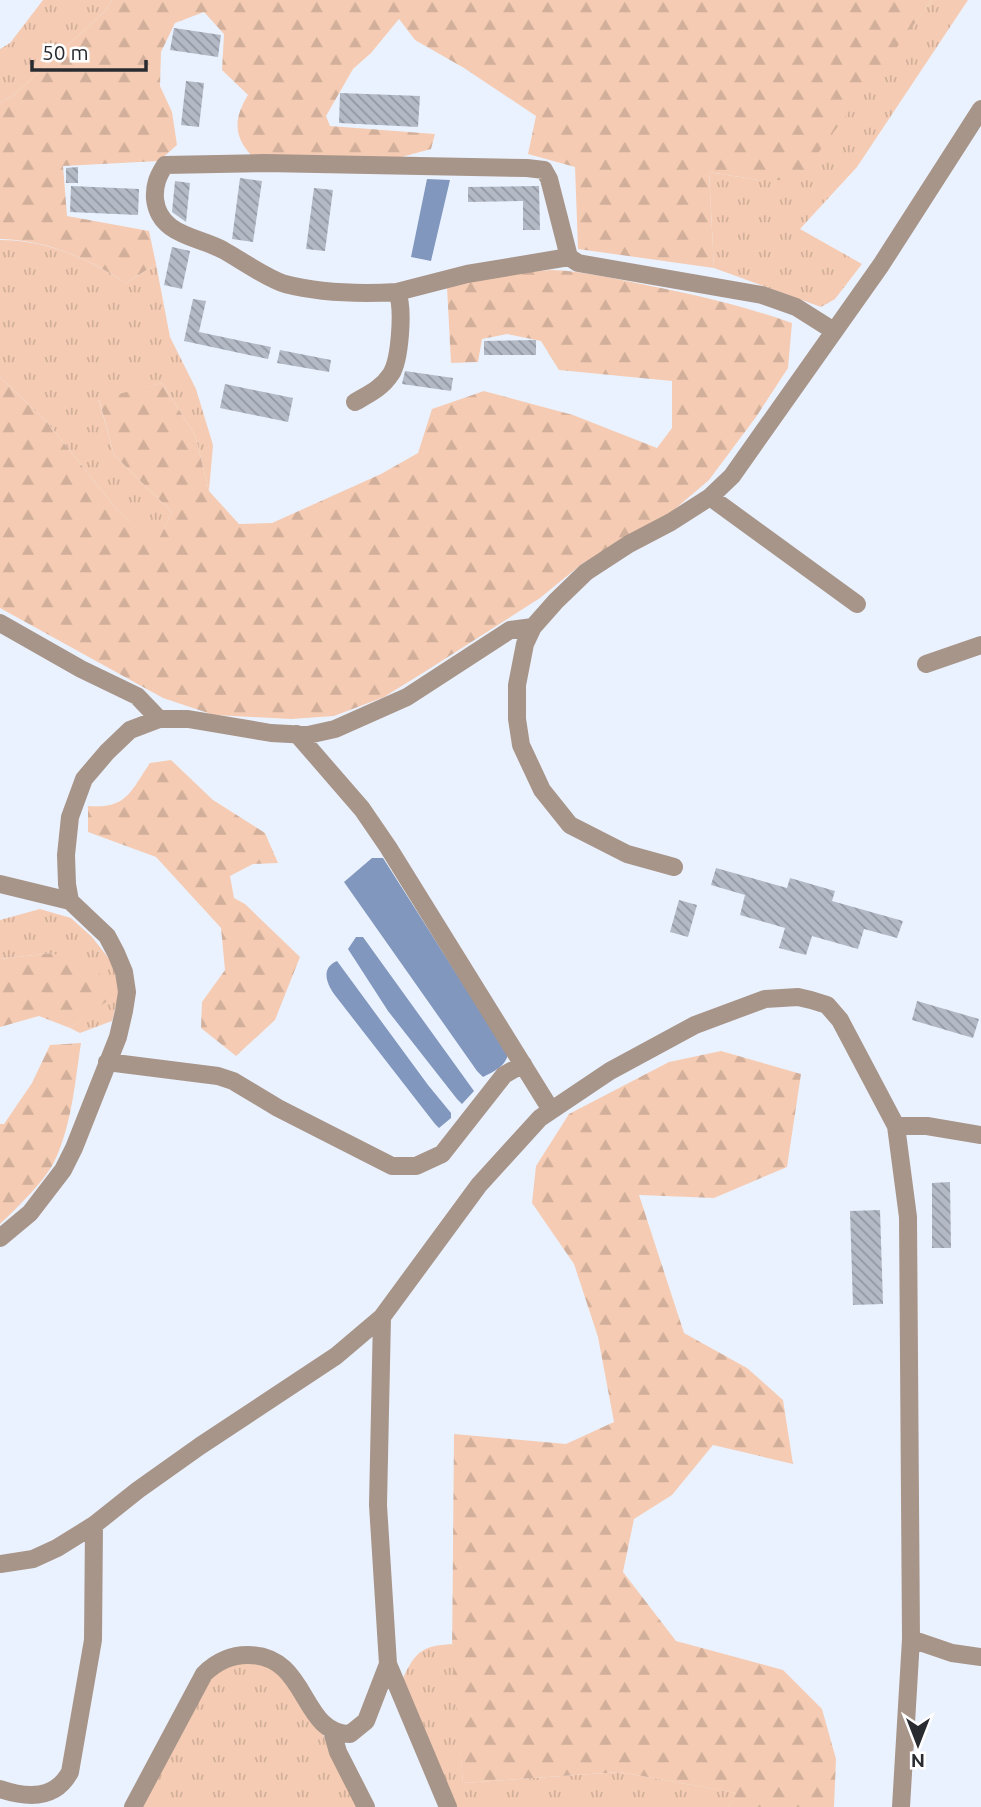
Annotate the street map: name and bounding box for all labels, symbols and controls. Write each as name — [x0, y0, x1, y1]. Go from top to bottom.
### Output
scale bar — [32, 28, 145, 72]
text: 50 m — [42, 40, 89, 64]
north arrow — [883, 1709, 953, 1779]
text: N — [911, 1750, 925, 1772]

